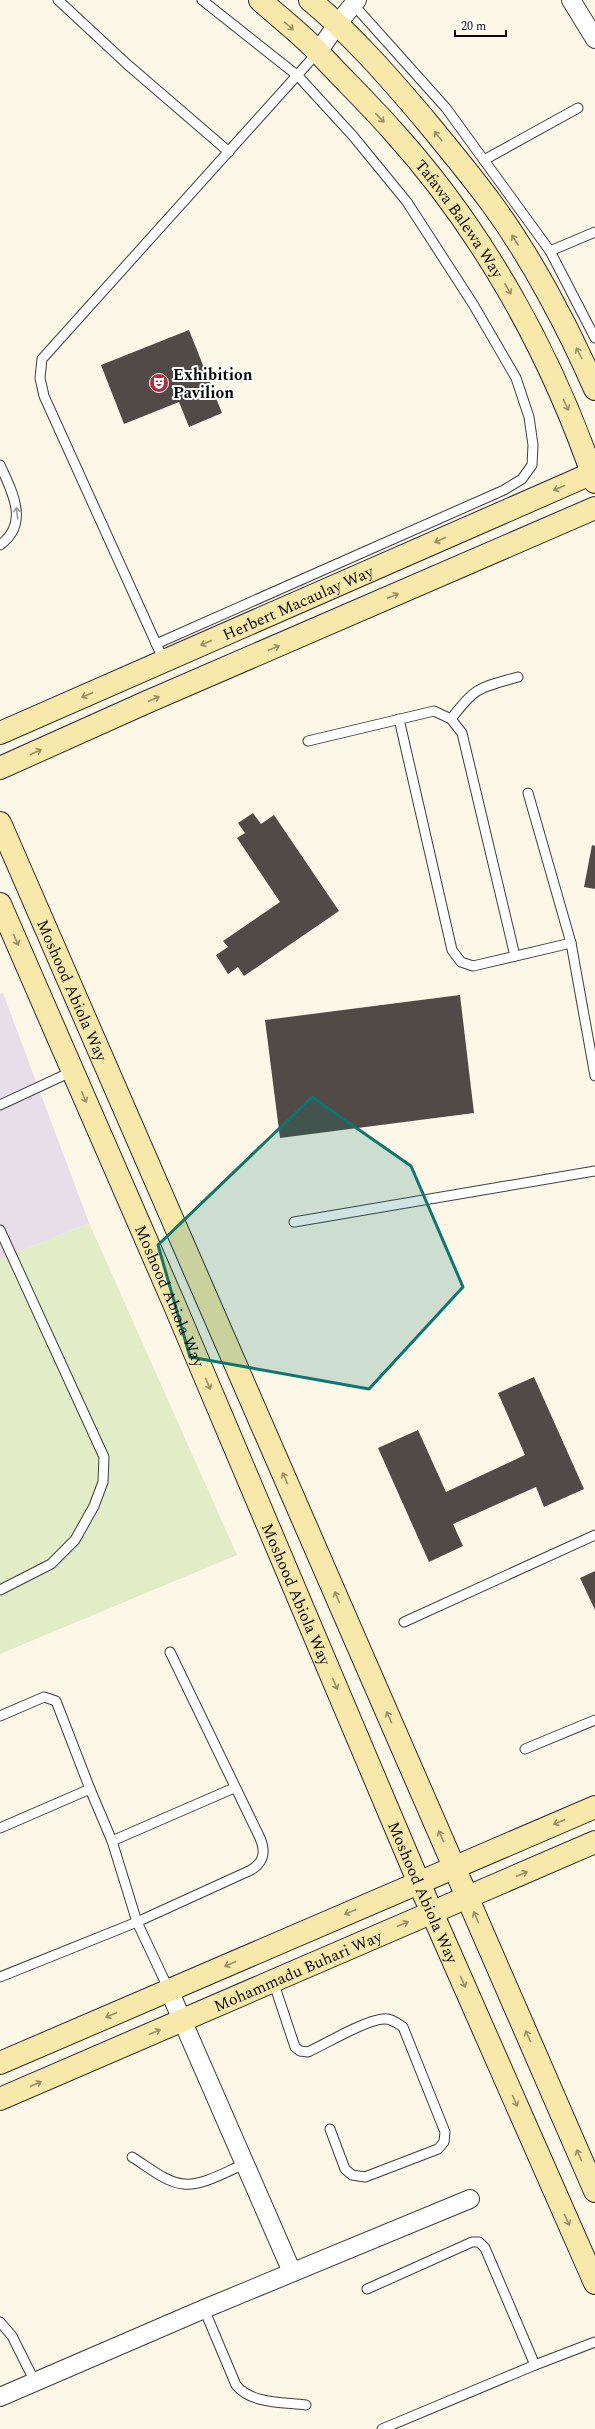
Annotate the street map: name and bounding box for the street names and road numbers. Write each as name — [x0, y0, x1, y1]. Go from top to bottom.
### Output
street label: Tafawa Balewa Way — [409, 154, 510, 284]
street label: Herbert Macaulay Way — [219, 559, 378, 647]
street label: Moshood Abiola Way — [30, 916, 114, 1066]
street label: Moshood Abiola Way — [128, 1221, 211, 1372]
street label: Moshood Abiola Way — [255, 1519, 337, 1670]
street label: Moshood Abiola Way — [381, 1818, 464, 1968]
street label: Mohammadu Buhari Way — [210, 1924, 387, 2018]

